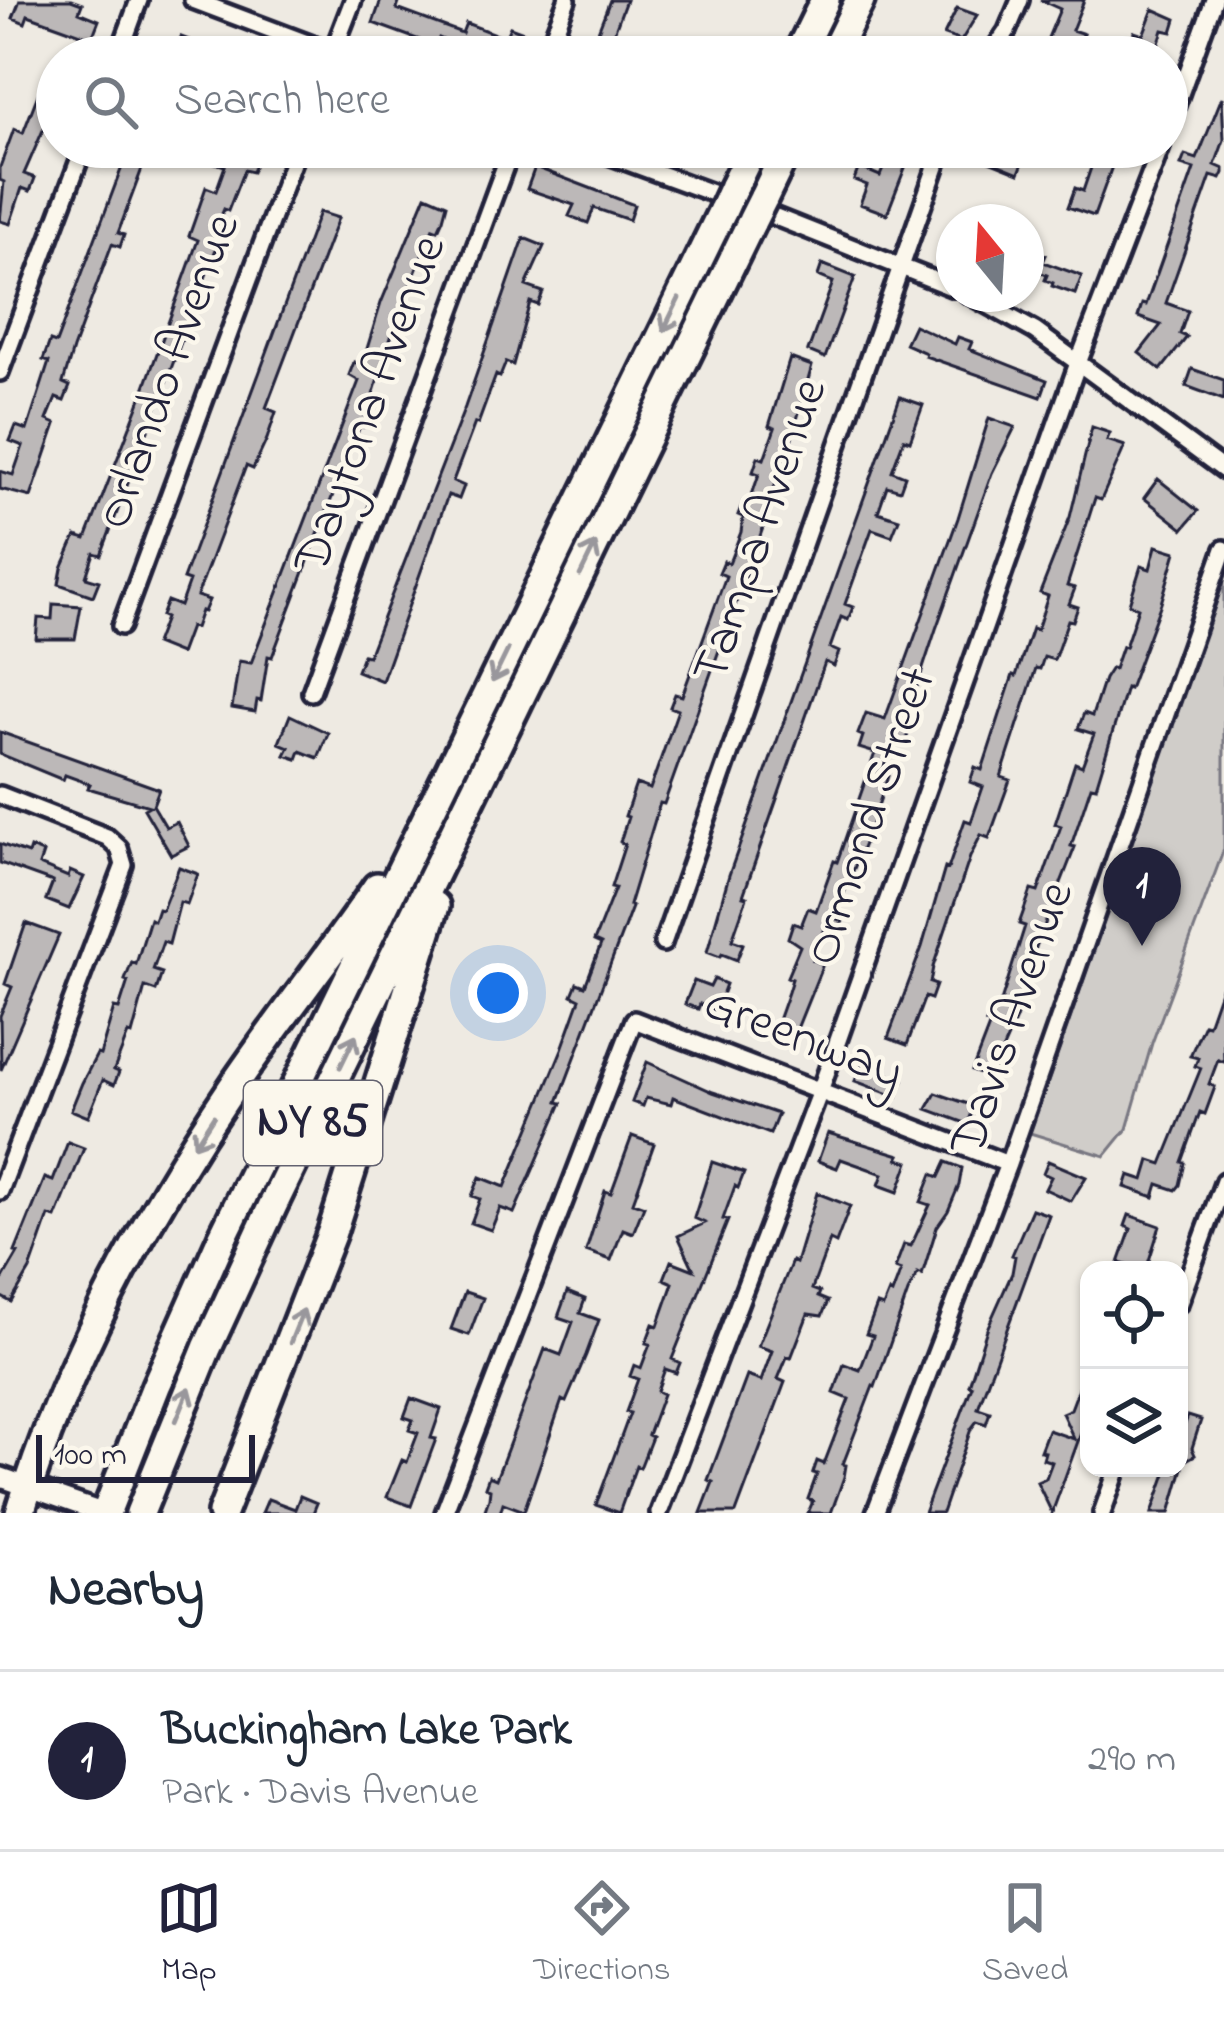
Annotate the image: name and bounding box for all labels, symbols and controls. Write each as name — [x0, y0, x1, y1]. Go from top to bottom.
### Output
search box — [36, 36, 1188, 168]
icon: search — [78, 69, 144, 135]
text: Search here — [174, 69, 390, 135]
street label: Orlando Avenue — [78, 204, 262, 540]
north arrow — [936, 204, 1044, 312]
street label: Daytona Avenue — [275, 225, 468, 586]
one-way arrow — [659, 296, 681, 332]
street label: Tampa Avenue — [675, 369, 849, 693]
one-way arrow — [577, 541, 600, 577]
one-way arrow — [488, 648, 511, 683]
street label: Ormond Street — [786, 658, 958, 976]
pin: 1 — [1103, 847, 1181, 946]
street label: Davis Avenue — [931, 872, 1096, 1168]
your location — [468, 963, 528, 1023]
street label: Greenway — [692, 968, 914, 1112]
one-way arrow — [338, 1034, 360, 1070]
road number: NY 85 — [244, 1081, 382, 1165]
one-way arrow — [192, 1113, 216, 1147]
map controls — [1080, 1261, 1188, 1477]
button: locate — [1080, 1261, 1188, 1369]
one-way arrow — [288, 1309, 309, 1346]
button: layers — [1080, 1369, 1188, 1477]
one-way arrow — [174, 1387, 195, 1424]
scale bar — [36, 1429, 255, 1482]
text: 100 m — [54, 1432, 127, 1480]
text: Nearby — [48, 1554, 204, 1629]
text: Buckingham Lake Park — [162, 1699, 572, 1765]
text: 1 — [81, 1732, 93, 1789]
text: 290 m — [1088, 1732, 1176, 1789]
text: Park · Davis Avenue — [162, 1765, 478, 1822]
tab: Map — [156, 1875, 222, 1995]
tab: Directions — [533, 1875, 671, 1995]
tab: Saved — [982, 1875, 1068, 1995]

